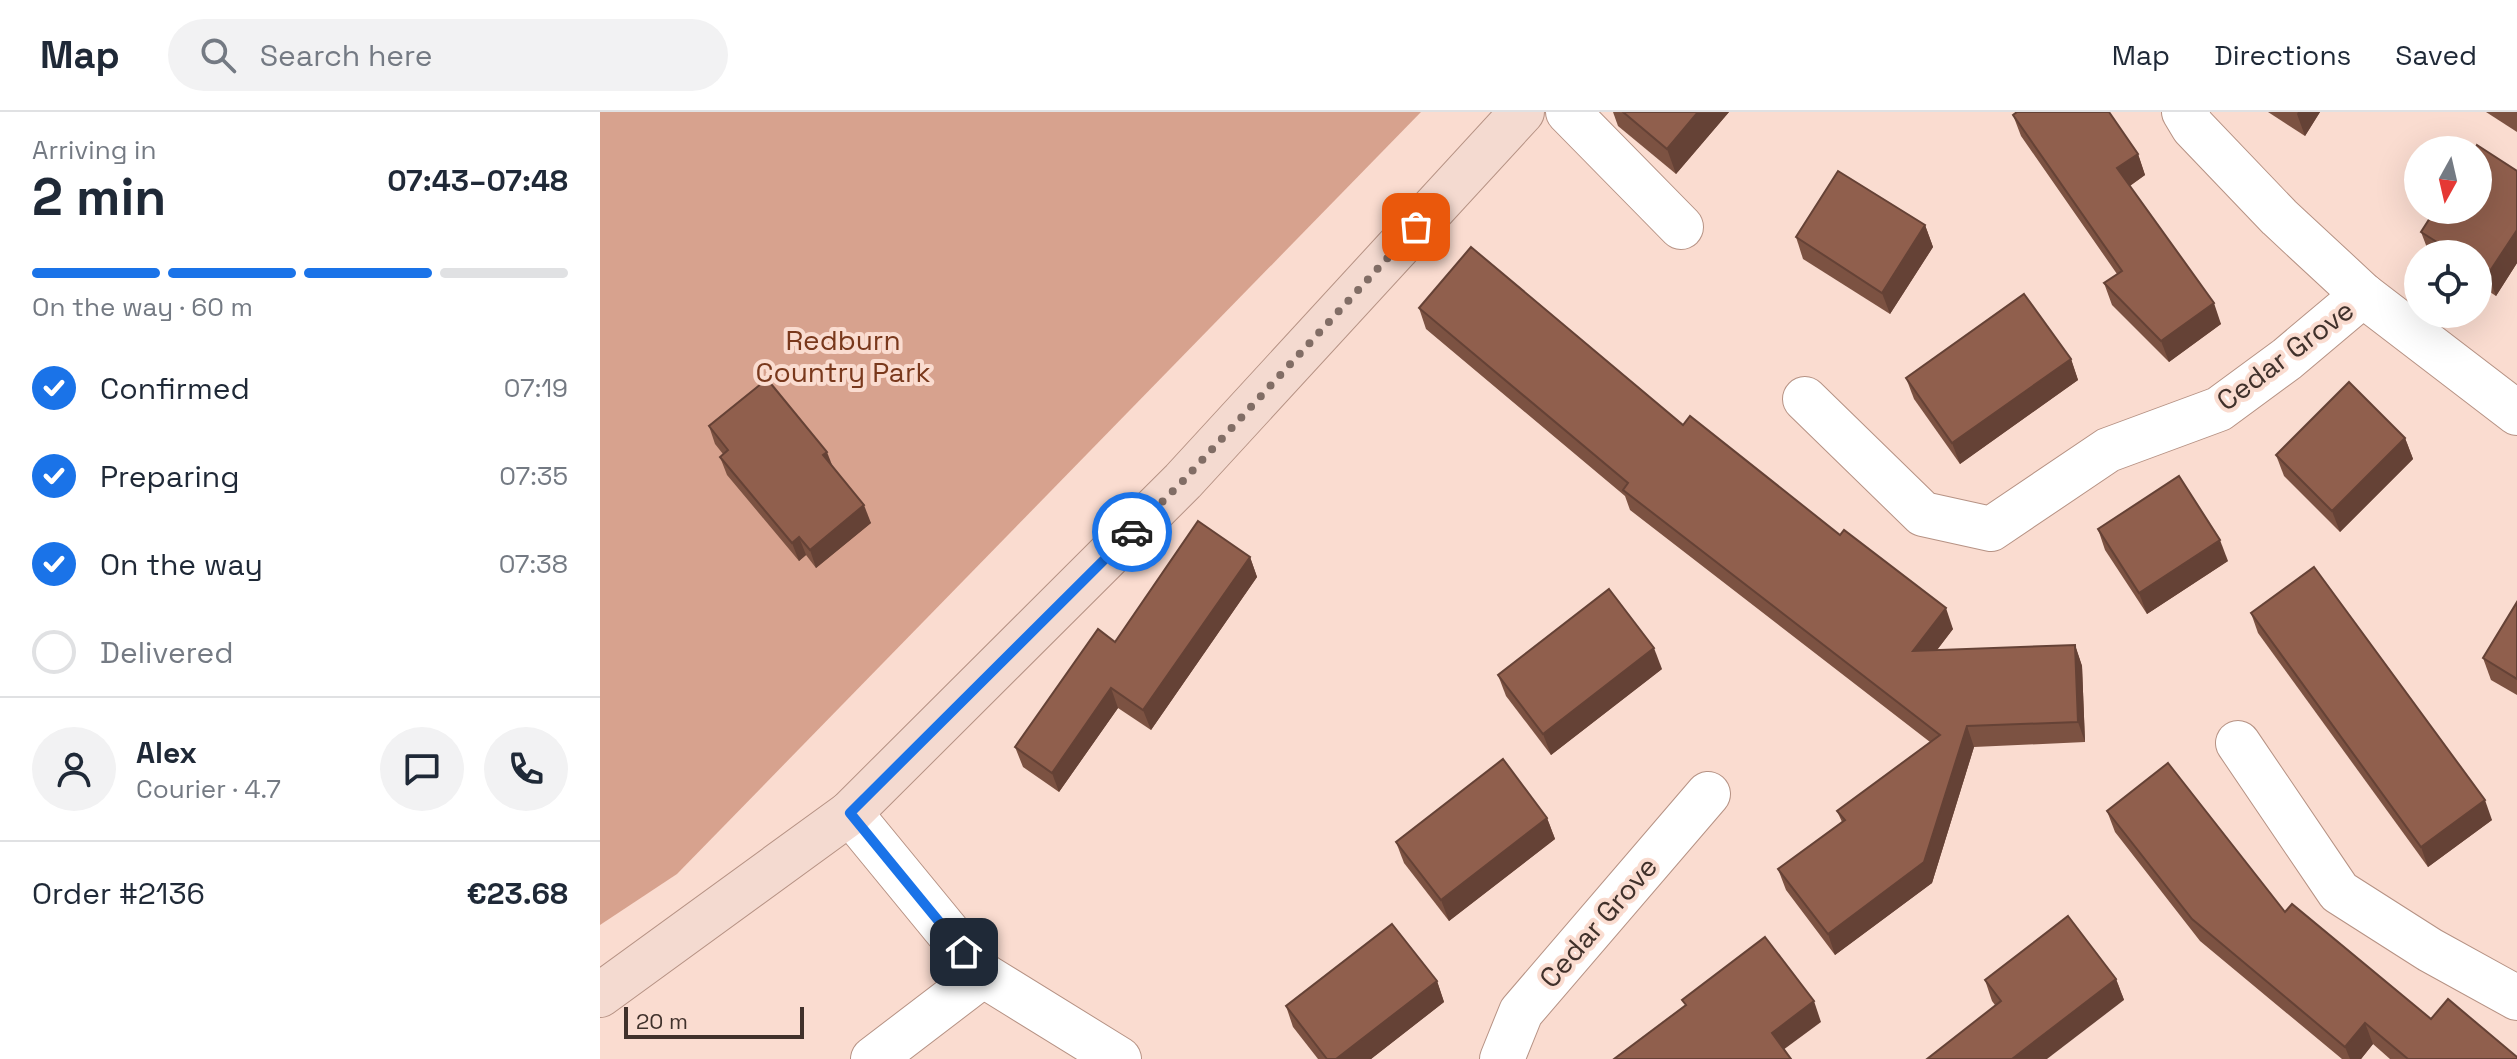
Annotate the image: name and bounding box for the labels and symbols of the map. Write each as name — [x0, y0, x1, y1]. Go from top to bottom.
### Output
north arrow — [2404, 136, 2492, 224]
pin — [1382, 193, 1450, 261]
street label: Cedar Grove — [2209, 292, 2361, 418]
park label: Redburn Country Park — [755, 322, 931, 390]
courier — [1092, 492, 1172, 572]
street label: Cedar Grove — [1531, 849, 1665, 995]
pin — [930, 918, 998, 986]
scale bar — [624, 1003, 804, 1039]

